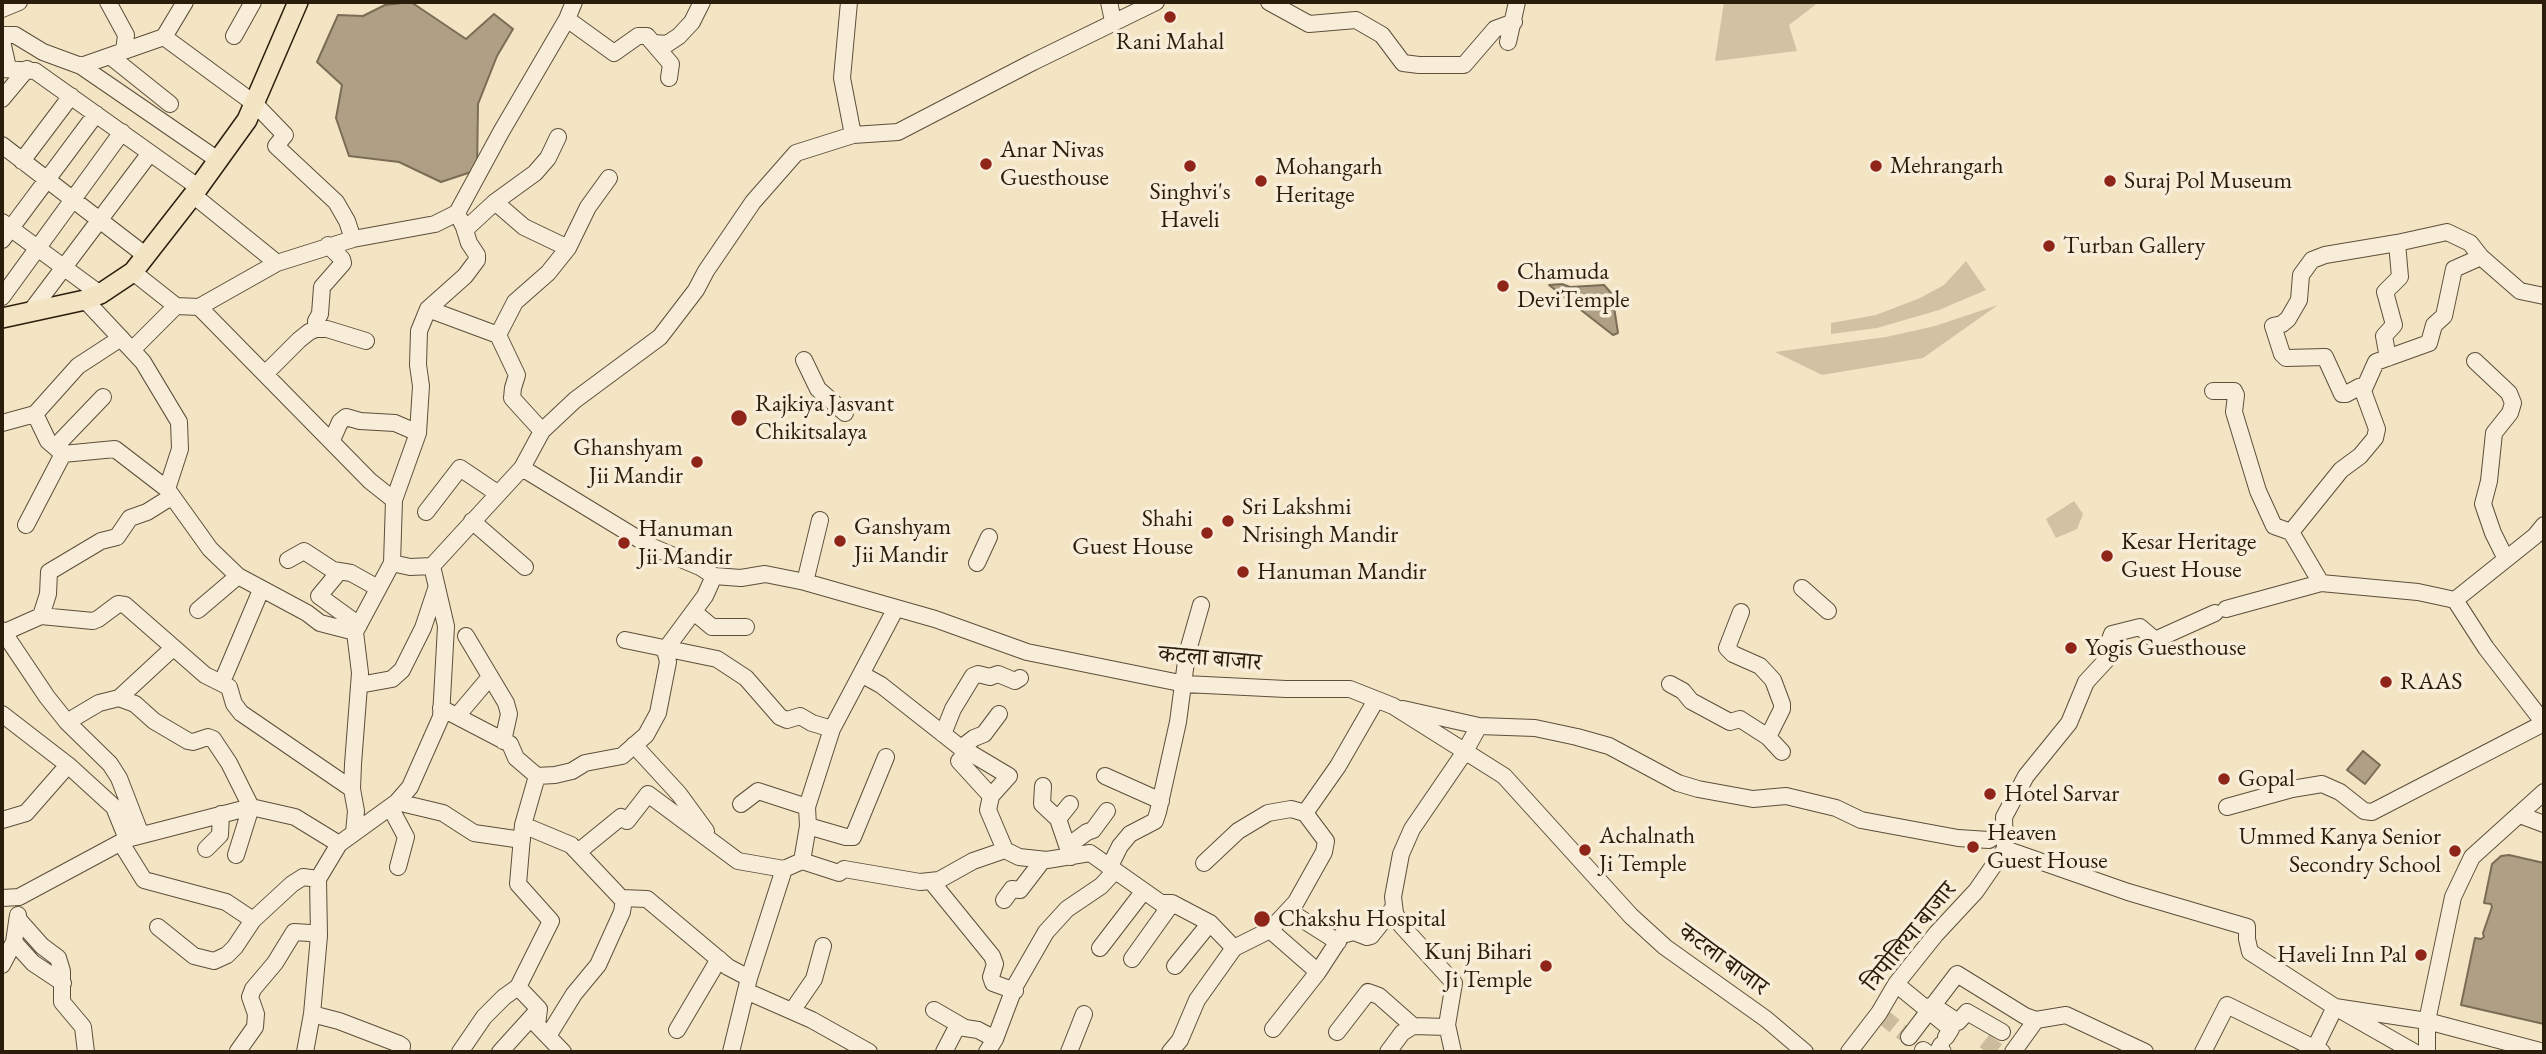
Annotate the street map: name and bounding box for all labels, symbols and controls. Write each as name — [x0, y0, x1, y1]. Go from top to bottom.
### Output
marker: Rani Mahal — [1162, 9, 1178, 25]
place label: Rani Mahal — [1116, 28, 1224, 56]
place label: Anar Nivas Guesthouse — [1000, 136, 1109, 192]
place label: Mehrangarh — [1890, 152, 2004, 180]
place label: Mohangarh Heritage — [1275, 153, 1383, 209]
marker: Anar Nivas Guesthouse — [978, 156, 994, 172]
marker: Singhvi's Haveli — [1182, 158, 1198, 174]
marker: Mehrangarh — [1868, 158, 1884, 174]
place label: Suraj Pol Museum — [2124, 167, 2292, 195]
marker: Mohangarh Heritage — [1253, 173, 1269, 189]
marker: Suraj Pol Museum — [2102, 173, 2118, 189]
place label: Singhvi's Haveli — [1150, 178, 1230, 234]
place label: Turban Gallery — [2063, 232, 2205, 260]
marker: Turban Gallery — [2041, 238, 2057, 254]
place label: Chamuda DeviTemple — [1517, 258, 1630, 314]
marker: Chamuda DeviTemple — [1495, 278, 1511, 294]
place label: Rajkiya Jasvant Chikitsalaya — [755, 390, 894, 446]
marker: Rajkiya Jasvant Chikitsalaya — [729, 408, 749, 428]
place label: Ghanshyam Jii Mandir — [573, 434, 683, 490]
marker: Ghanshyam Jii Mandir — [689, 454, 705, 470]
place label: Sri Lakshmi Nrisingh Mandir — [1242, 493, 1398, 549]
place label: Shahi Guest House — [1072, 505, 1193, 561]
place label: Ganshyam Jii Mandir — [854, 513, 951, 569]
marker: Sri Lakshmi Nrisingh Mandir — [1220, 513, 1236, 529]
place label: Hanuman Jii Mandir — [638, 515, 733, 571]
marker: Shahi Guest House — [1199, 525, 1215, 541]
place label: Kesar Heritage Guest House — [2121, 528, 2256, 584]
marker: Ganshyam Jii Mandir — [832, 533, 848, 549]
marker: Hanuman Jii Mandir — [616, 535, 632, 551]
marker: Kesar Heritage Guest House — [2099, 548, 2115, 564]
place label: Hanuman Mandir — [1257, 558, 1426, 586]
marker: Hanuman Mandir — [1235, 564, 1251, 580]
place label: Yogis Guesthouse — [2085, 634, 2246, 662]
street label: कटला बाजार — [1157, 640, 1263, 678]
marker: Yogis Guesthouse — [2063, 640, 2079, 656]
place label: RAAS — [2400, 668, 2462, 696]
marker: RAAS — [2378, 674, 2394, 690]
place label: Gopal — [2238, 765, 2295, 793]
marker: Gopal — [2216, 771, 2232, 787]
place label: Hotel Sarvar — [2004, 780, 2119, 808]
marker: Hotel Sarvar — [1982, 786, 1998, 802]
place label: Heaven Guest House — [1987, 819, 2108, 875]
place label: Achalnath Ji Temple — [1599, 822, 1695, 878]
place label: Ummed Kanya Senior Secondry School — [2239, 823, 2441, 879]
marker: Heaven Guest House — [1965, 839, 1981, 855]
marker: Achalnath Ji Temple — [1577, 842, 1593, 858]
marker: Ummed Kanya Senior Secondry School — [2447, 843, 2463, 859]
street label: त्रिपोलिया बाजार — [1857, 876, 1963, 998]
place label: Chakshu Hospital — [1278, 905, 1446, 933]
marker: Chakshu Hospital — [1252, 909, 1272, 929]
street label: कटला बाजार — [1673, 918, 1773, 1002]
place label: Kunj Bihari Ji Temple — [1424, 938, 1532, 994]
place label: Haveli Inn Pal — [2277, 941, 2407, 969]
marker: Haveli Inn Pal — [2413, 947, 2429, 963]
marker: Kunj Bihari Ji Temple — [1538, 958, 1554, 974]

